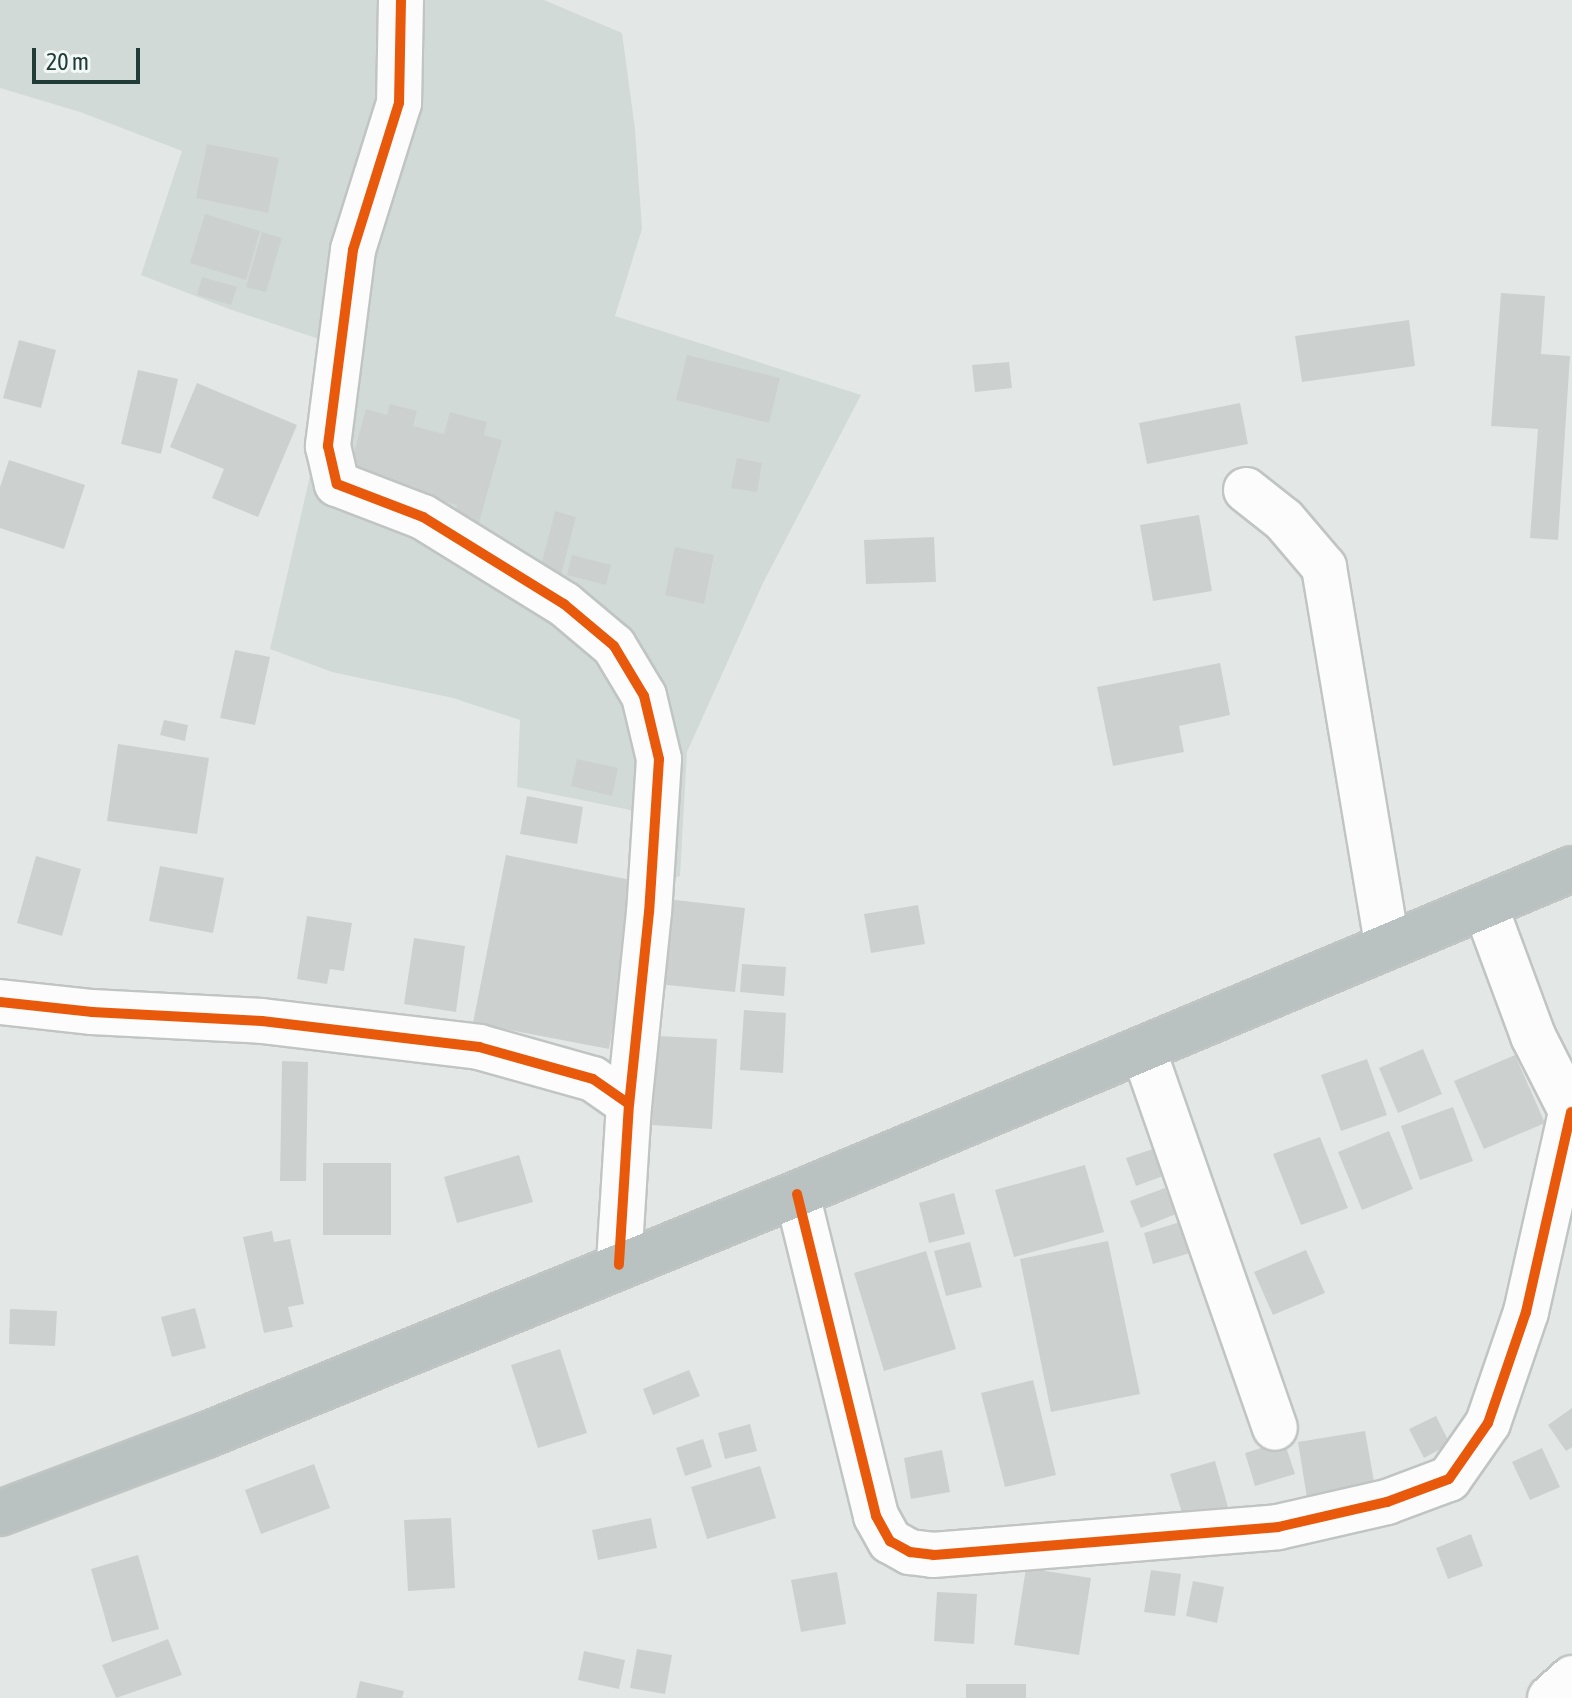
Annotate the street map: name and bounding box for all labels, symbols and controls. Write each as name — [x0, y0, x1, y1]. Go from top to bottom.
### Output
scale bar — [36, 32, 144, 82]
text: 20 m — [46, 48, 89, 75]

